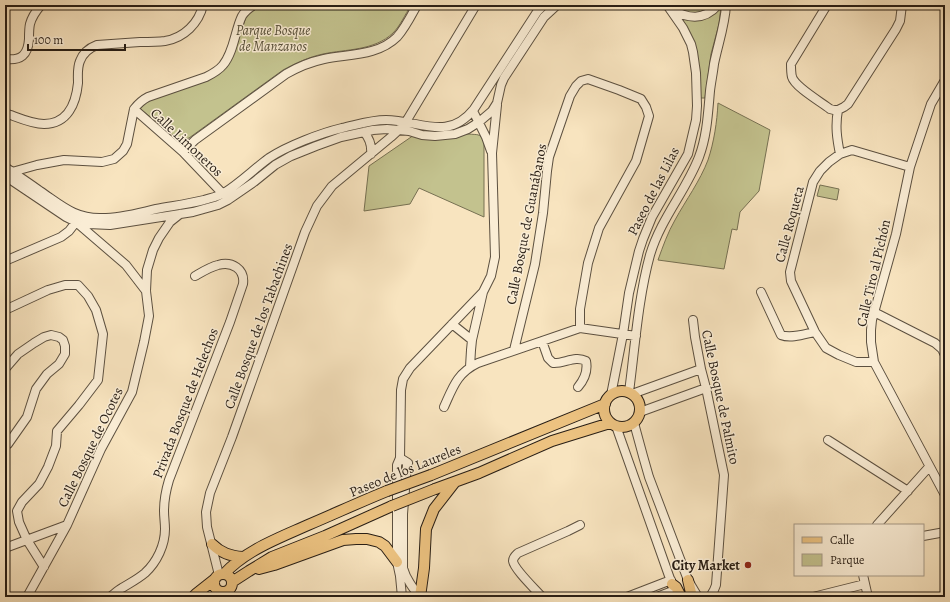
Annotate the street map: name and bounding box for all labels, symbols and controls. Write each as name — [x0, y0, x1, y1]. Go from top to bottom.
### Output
park label: Parque Bosque de Manzanos — [236, 21, 310, 56]
scale bar — [28, 26, 125, 52]
text: 100 m — [34, 32, 63, 48]
street label: Calle Limoneros — [146, 104, 227, 181]
street label: Calle Bosque de Guanábanos — [502, 142, 551, 306]
street label: Paseo de las Lilas — [623, 144, 684, 239]
street label: Calle Roqueta — [770, 183, 809, 264]
street label: Calle Tiro al Pichón — [852, 217, 895, 329]
street label: Calle Bosque de los Tabachines — [220, 241, 297, 412]
street label: Privada Bosque de Helechos — [148, 325, 223, 481]
street label: Calle Bosque de Palmito — [697, 328, 744, 466]
street label: Calle Bosque de Ocotes — [53, 384, 128, 510]
street label: Paseo de los Laureles — [346, 439, 464, 502]
legend — [794, 524, 924, 576]
text: Calle — [830, 532, 854, 548]
text: Parque — [830, 552, 865, 568]
place label: City Market — [672, 556, 740, 575]
marker: City Market — [743, 560, 753, 570]

